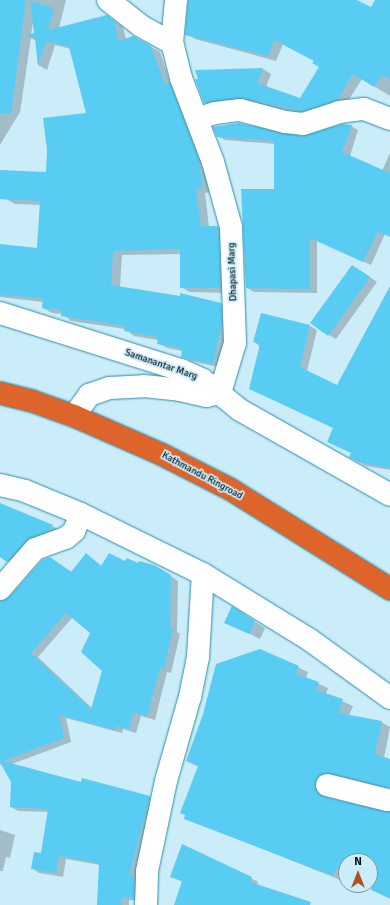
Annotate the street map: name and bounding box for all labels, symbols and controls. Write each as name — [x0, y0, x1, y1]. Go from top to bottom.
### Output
street label: Dhapasi Marg — [226, 242, 240, 302]
street label: Samanantar Marg — [123, 347, 199, 383]
street label: Kathmandu Ringroad — [160, 450, 244, 502]
north arrow — [338, 853, 378, 893]
text: N — [354, 855, 362, 868]

